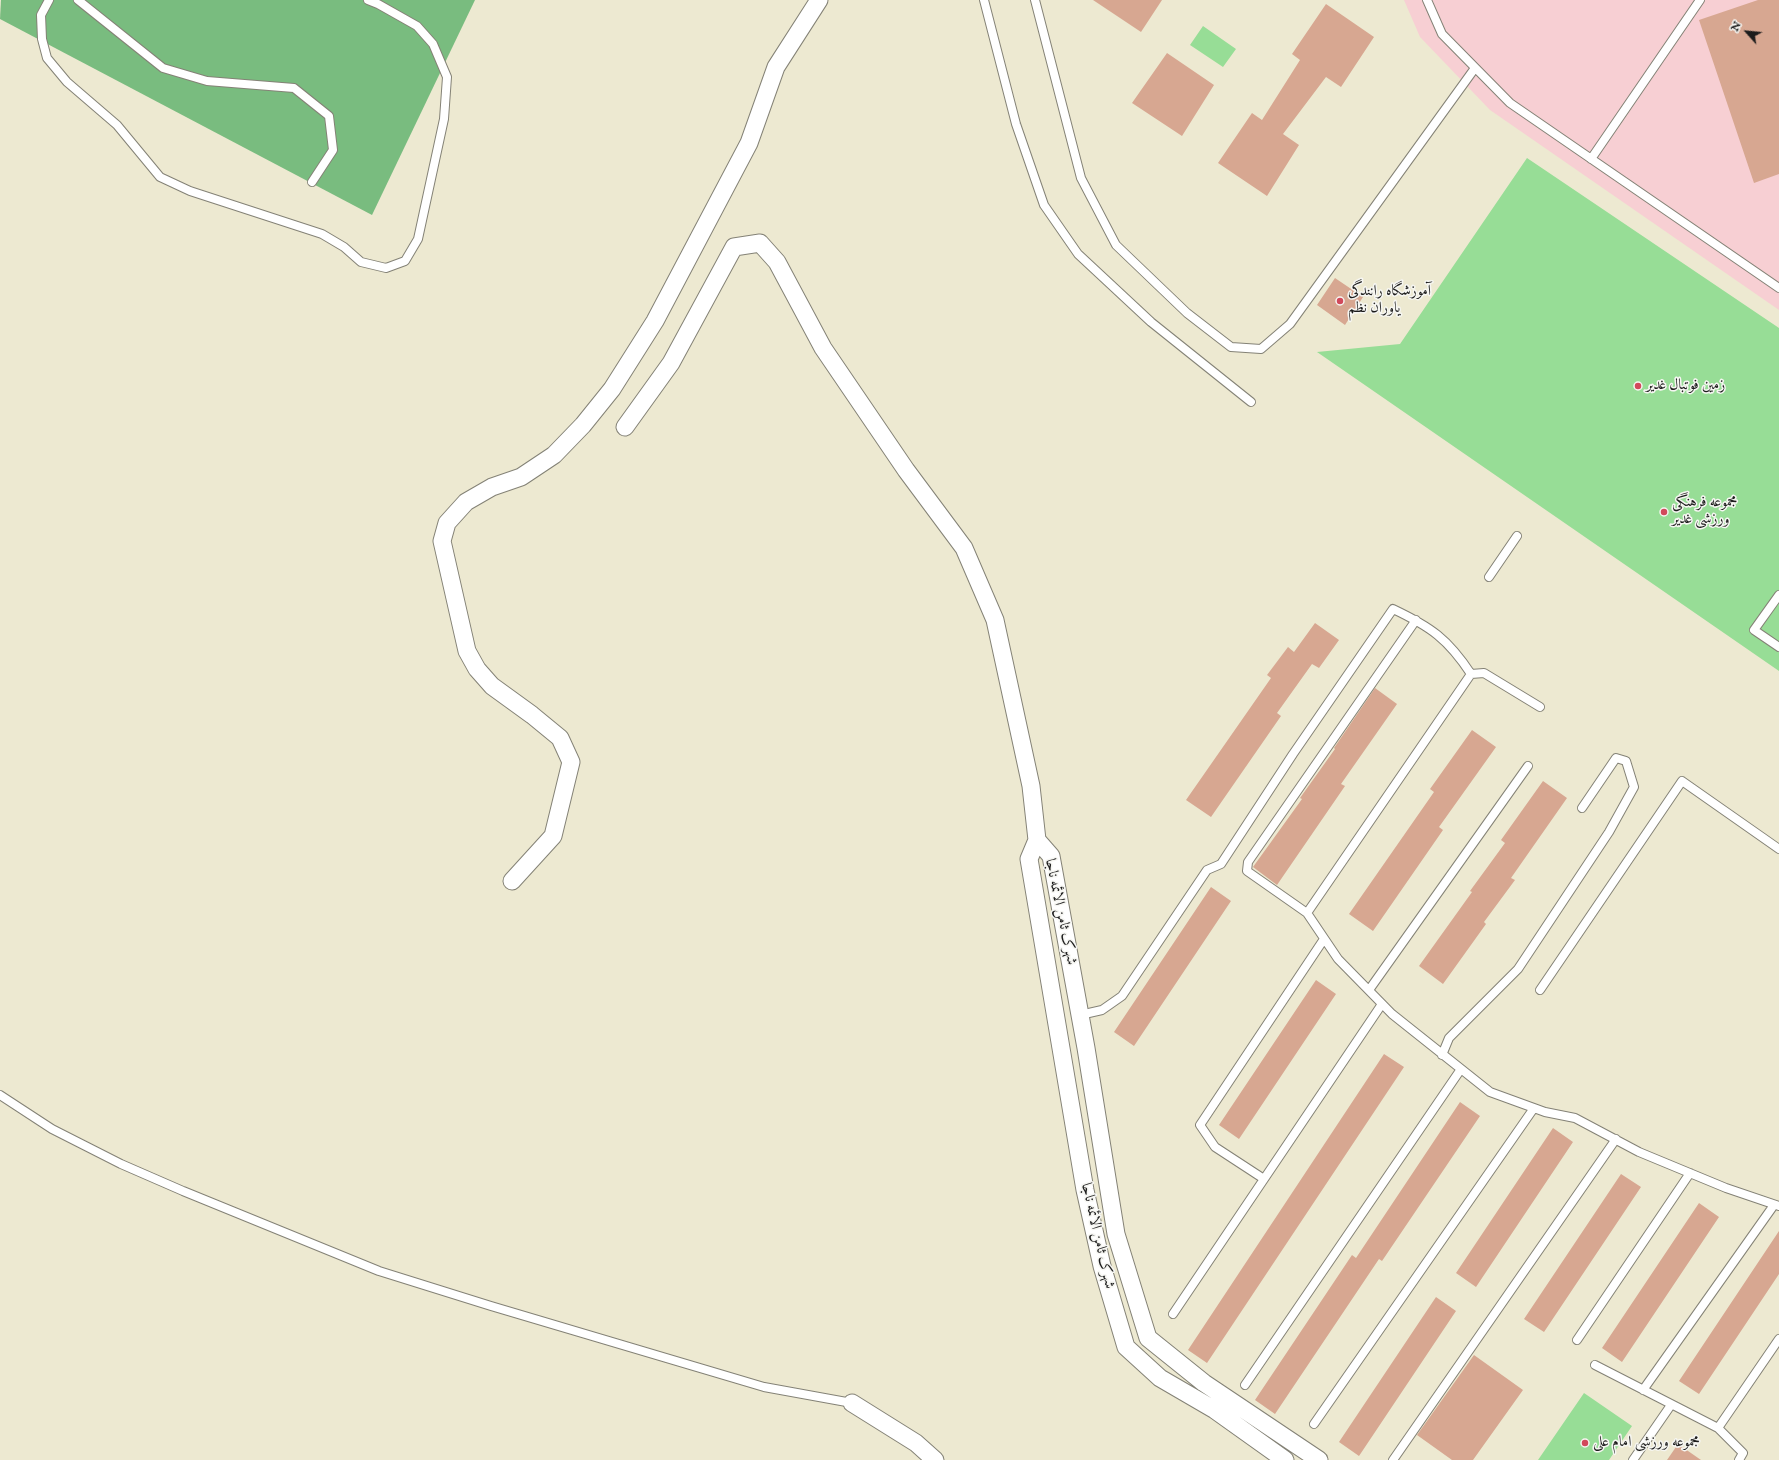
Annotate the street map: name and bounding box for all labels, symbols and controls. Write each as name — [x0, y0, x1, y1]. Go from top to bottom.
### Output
north arrow — [1727, 12, 1767, 52]
text: N — [1728, 19, 1745, 34]
place label: آموزشگاه رانندگی یاوران نظم — [1348, 283, 1431, 318]
marker: آموزشگاه رانندگی یاوران نظم — [1335, 296, 1345, 306]
place label: زمین فوتبال غدیر — [1646, 377, 1725, 395]
marker: زمین فوتبال غدیر — [1633, 381, 1643, 391]
place label: مجموعه فرهنگی ورزشی غدیر — [1672, 494, 1737, 529]
marker: مجموعه فرهنگی ورزشی غدیر — [1659, 507, 1669, 517]
street label: شهرک ثامن الائمه ناجا — [1040, 857, 1080, 967]
street label: شهرک ثامن الائمه ناجا — [1076, 1181, 1118, 1291]
place label: مجموعه ورزشی امام علی — [1593, 1434, 1700, 1452]
marker: مجموعه ورزشی امام علی — [1580, 1438, 1590, 1448]

